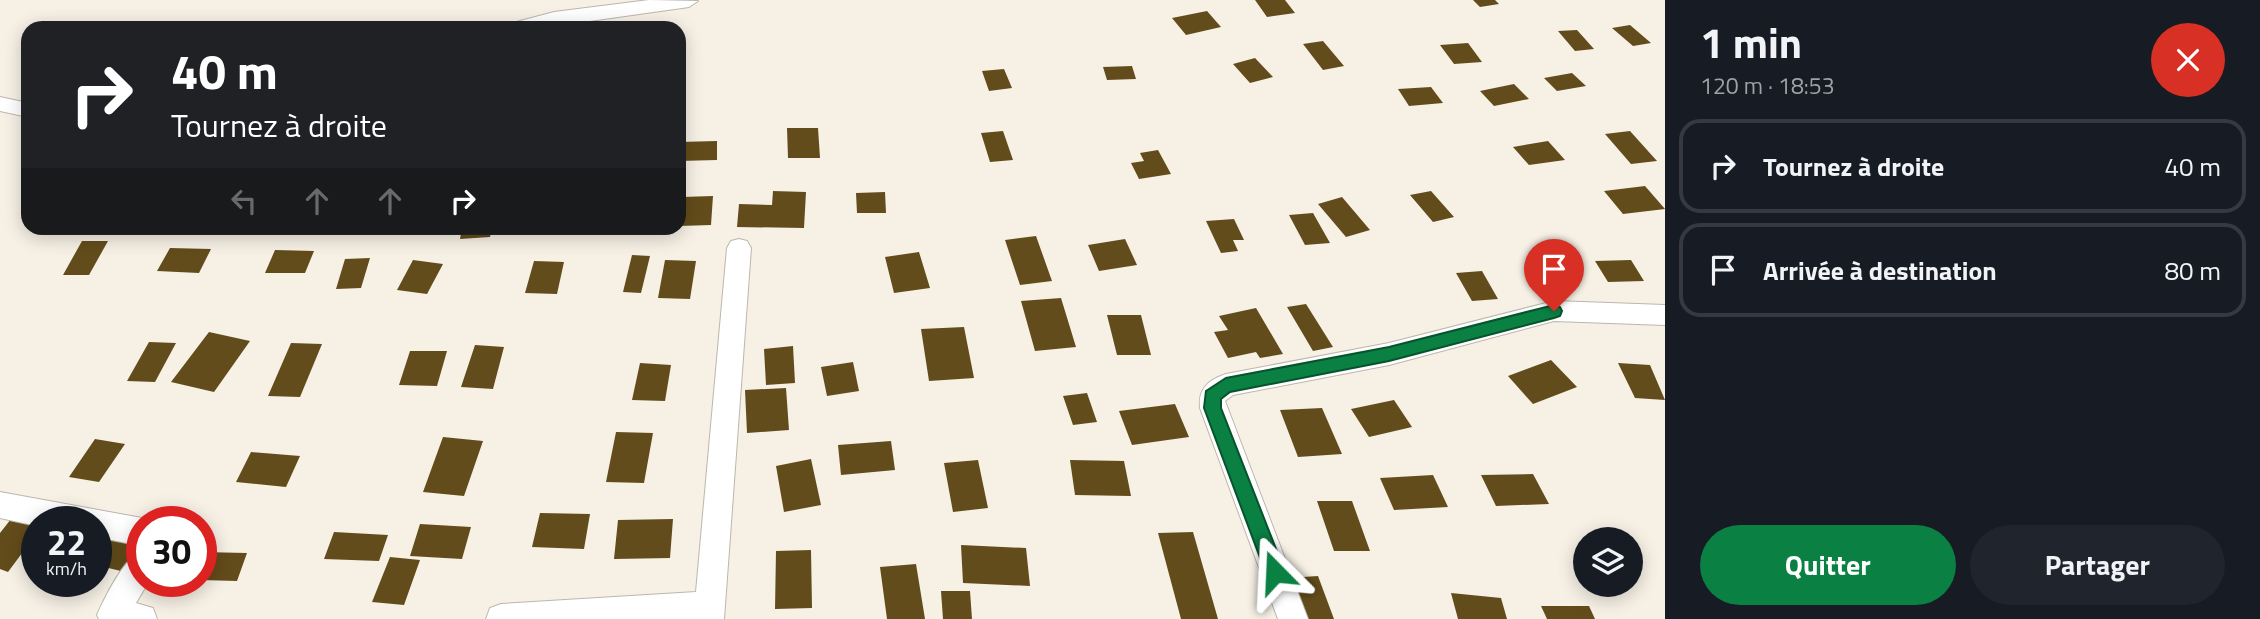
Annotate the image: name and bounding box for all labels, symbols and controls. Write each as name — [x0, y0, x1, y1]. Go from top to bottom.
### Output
text: 1 min — [1700, 10, 1802, 74]
button: close — [2151, 23, 2225, 97]
text: 40 m — [171, 33, 278, 108]
icon: right — [56, 49, 147, 140]
text: 120 m · 18:53 — [1700, 68, 1835, 103]
text: Tournez à droite — [171, 101, 387, 149]
icon: right — [1704, 147, 1742, 185]
text: Tournez à droite — [1763, 147, 1944, 186]
text: 40 m — [2164, 147, 2221, 186]
icon: left — [225, 182, 263, 220]
icon: ahead — [298, 182, 336, 220]
icon: ahead — [371, 182, 409, 220]
icon: right — [444, 182, 482, 220]
pin — [1524, 239, 1584, 311]
icon: arrive — [1535, 250, 1573, 288]
icon: arrive — [1704, 251, 1742, 289]
text: Arrivée à destination — [1763, 251, 1997, 290]
text: 80 m — [2164, 251, 2221, 290]
speed limit sign: 30 — [126, 506, 217, 597]
text: 22 — [47, 515, 86, 569]
button: Quitter — [1700, 525, 1956, 605]
button: Partager — [1970, 525, 2225, 605]
map controls — [1573, 527, 1643, 597]
button: layers — [1573, 527, 1643, 597]
position arrow — [1238, 535, 1312, 609]
text: km/h — [46, 555, 87, 582]

